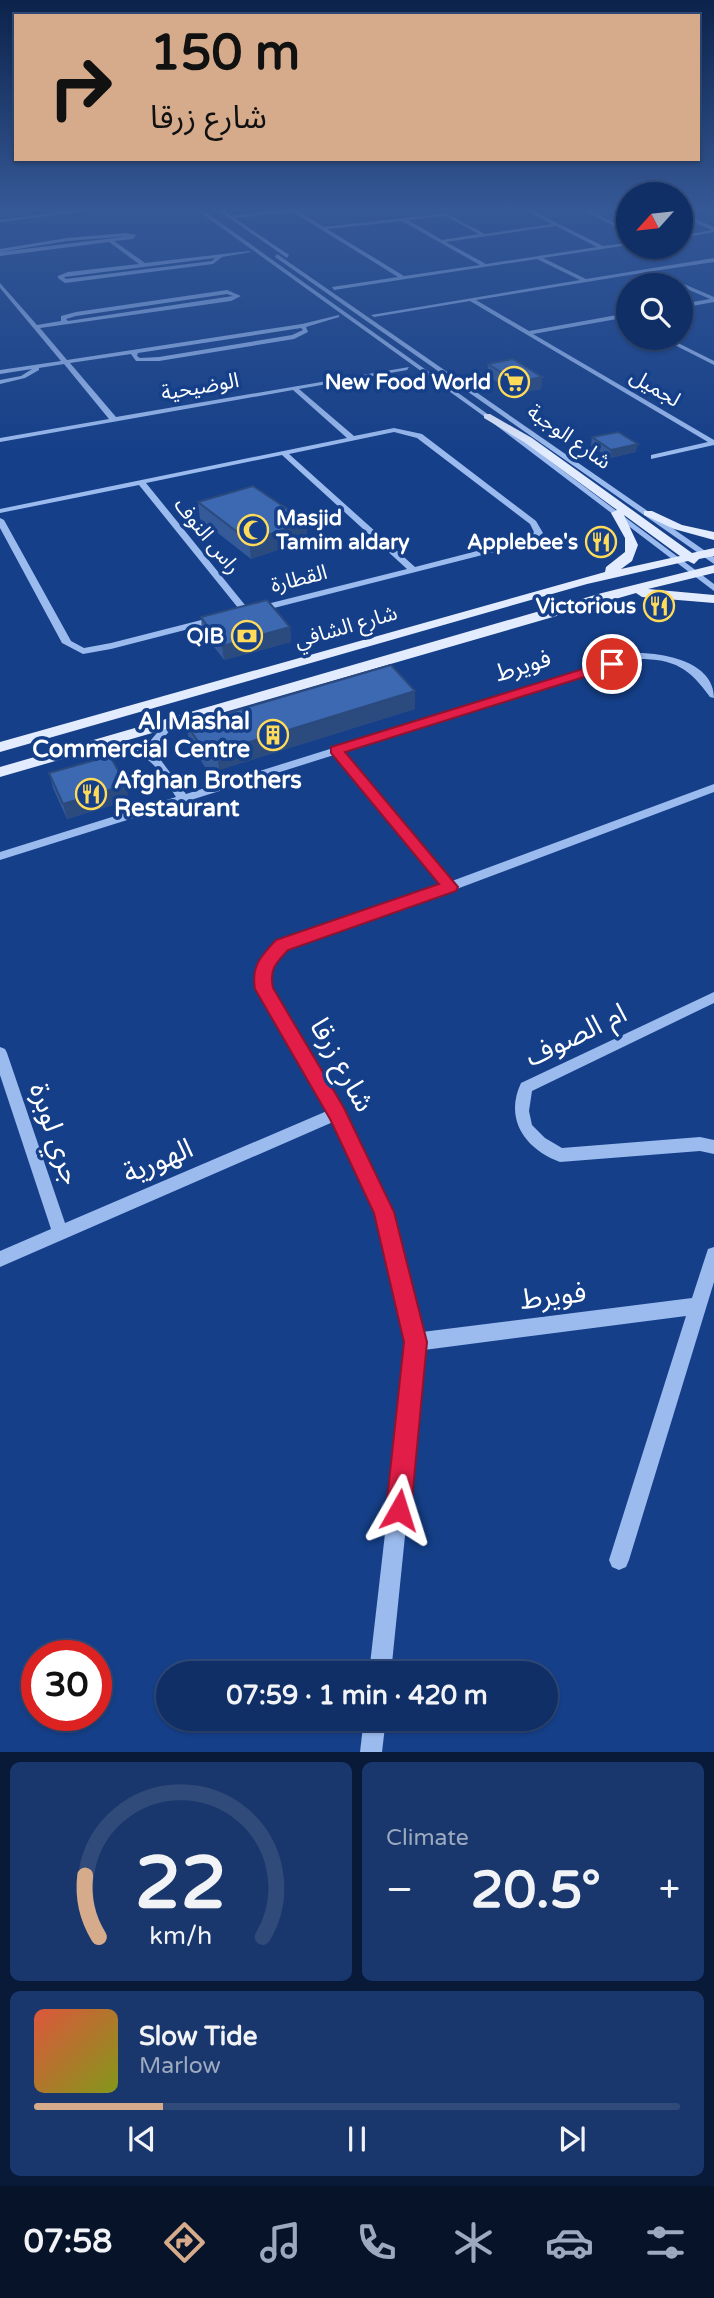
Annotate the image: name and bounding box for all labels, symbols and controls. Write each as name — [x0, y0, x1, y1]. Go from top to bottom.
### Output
text: 150 m — [150, 24, 300, 83]
icon: right — [35, 42, 126, 133]
text: شارع زرقا — [150, 99, 267, 137]
north arrow — [616, 182, 693, 259]
map controls — [616, 182, 693, 350]
button: search — [616, 273, 693, 350]
street label: لجميل — [625, 363, 685, 413]
supermarket icon: New Food World — [497, 365, 531, 399]
street label: الوضيحية — [159, 368, 241, 406]
place label: New Food World — [325, 370, 491, 395]
street label: شارع الوجبة — [521, 399, 616, 477]
street label: راس النوف — [169, 493, 245, 579]
place label: Masjid Tamim aldary — [275, 506, 410, 555]
mosque icon: Masjid Tamim aldary — [236, 513, 270, 547]
restaurant icon: Applebee's — [584, 525, 618, 559]
place label: Applebee's — [467, 530, 578, 555]
street label: القطارة — [268, 560, 330, 598]
restaurant icon: Victorious — [642, 589, 676, 623]
place label: Victorious — [536, 594, 636, 619]
street label: شارع الشافي — [292, 600, 401, 656]
bank icon: QIB — [230, 619, 264, 653]
place label: QIB — [186, 624, 224, 649]
pin — [582, 634, 642, 694]
street label: فويرط — [492, 644, 554, 688]
icon: arrive — [593, 645, 631, 683]
place label: Al Mashal Commercial Centre — [32, 707, 250, 764]
building icon: Al Mashal Commercial Centre — [256, 718, 290, 752]
place label: Afghan Brothers Restaurant — [114, 766, 302, 823]
restaurant icon: Afghan Brothers Restaurant — [74, 777, 108, 811]
street label: ام الصوف — [520, 996, 634, 1077]
street label: شارع زرقا — [300, 1012, 382, 1119]
street label: جري لوبرة — [18, 1079, 88, 1191]
street label: الهورية — [118, 1131, 198, 1191]
street label: فويرط — [518, 1275, 588, 1317]
position arrow — [362, 1473, 436, 1547]
speed limit sign: 30 — [21, 1640, 112, 1731]
text: 07:59 · 1 min · 420 m — [226, 1680, 488, 1711]
text: Climate — [386, 1824, 469, 1852]
text: 22 — [135, 1841, 227, 1929]
text: 20.5° — [471, 1859, 601, 1922]
text: − — [386, 1867, 413, 1913]
text: + — [659, 1867, 680, 1913]
text: km/h — [150, 1921, 212, 1951]
text: Slow Tide — [139, 2021, 257, 2052]
text: Marlow — [139, 2052, 221, 2080]
icon: previous — [123, 2120, 161, 2158]
icon: pause — [338, 2120, 376, 2158]
icon: next — [553, 2120, 591, 2158]
icon: directions — [160, 2218, 209, 2267]
icon: music — [256, 2218, 305, 2267]
icon: phone — [352, 2218, 401, 2267]
icon: climate — [449, 2218, 498, 2267]
icon: car — [545, 2218, 594, 2267]
icon: filters — [641, 2218, 690, 2267]
text: 07:58 — [24, 2223, 112, 2261]

